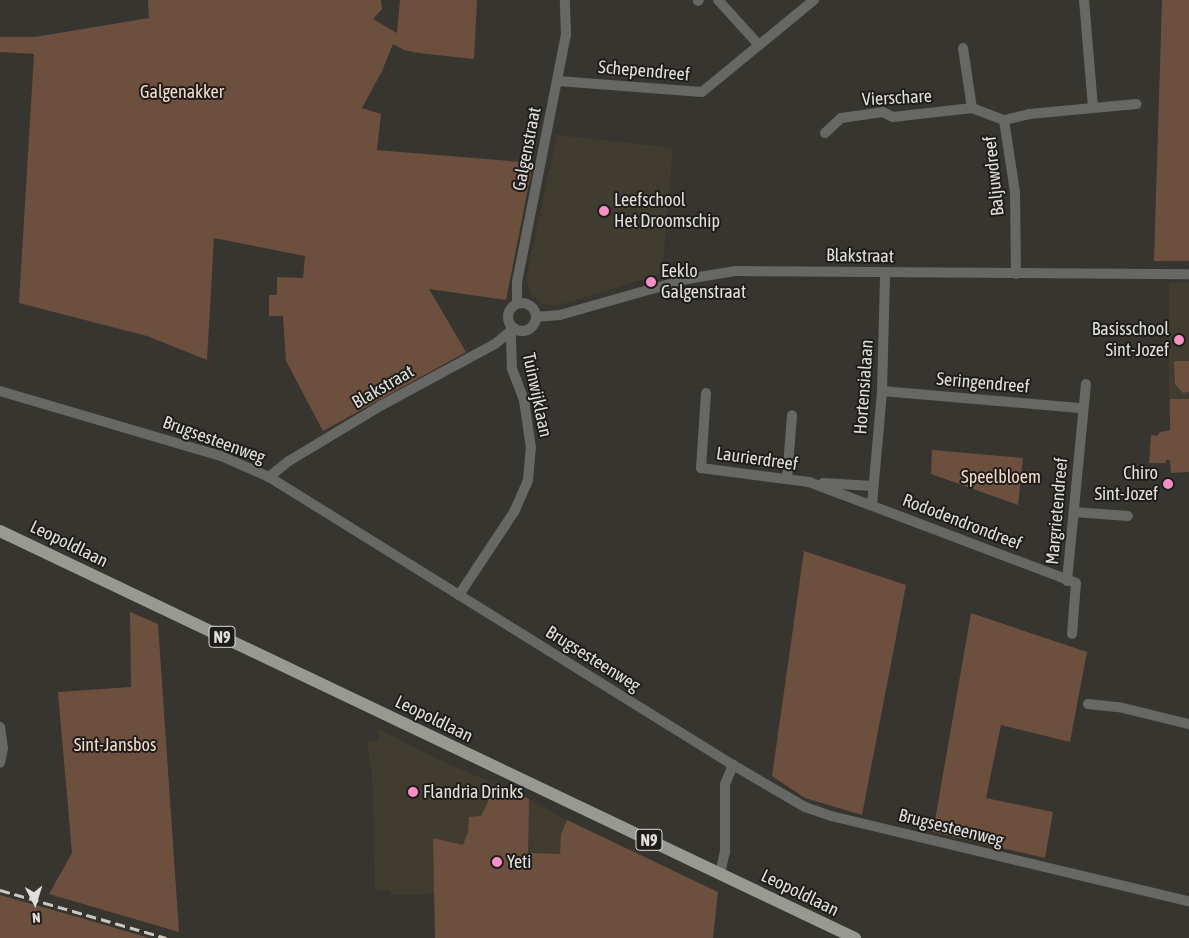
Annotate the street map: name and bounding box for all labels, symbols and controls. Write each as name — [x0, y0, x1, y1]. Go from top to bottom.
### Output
street label: Schependreef — [597, 56, 691, 86]
park label: Galgenakker — [140, 81, 224, 103]
street label: Vierschare — [861, 85, 933, 111]
street label: Galgenstraat — [508, 105, 546, 193]
street label: Baljuwdreef — [979, 135, 1009, 217]
place label: Leefschool Het Droomschip — [614, 190, 720, 232]
marker: Leefschool Het Droomschip — [598, 205, 610, 217]
street label: Blakstraat — [826, 245, 894, 267]
place label: Eeklo Galgenstraat — [661, 261, 746, 304]
marker: Eeklo Galgenstraat — [645, 276, 657, 288]
place label: Basisschool Sint-Jozef — [1092, 319, 1169, 362]
marker: Basisschool Sint-Jozef — [1173, 334, 1185, 346]
street label: Hortensialaan — [850, 339, 878, 435]
street label: Tuinwijklaan — [518, 351, 556, 439]
street label: Blakstraat — [348, 361, 418, 413]
street label: Seringendreef — [936, 368, 1030, 398]
street label: Brugsesteenweg — [160, 411, 268, 469]
street label: Laurierdreef — [715, 443, 799, 475]
street label: Margrietendreef — [1042, 456, 1072, 566]
place label: Chiro Sint-Jozef — [1094, 463, 1158, 506]
park label: Speelbloem — [961, 466, 1041, 488]
marker: Chiro Sint-Jozef — [1162, 478, 1174, 490]
street label: Rododendrondreef — [899, 489, 1025, 555]
street label: Leopoldlaan — [27, 516, 111, 572]
street label: Brugsesteenweg — [542, 621, 644, 697]
road number: N9 — [208, 624, 236, 650]
street label: Leopoldlaan — [392, 691, 476, 747]
park label: Sint-Jansbos — [74, 734, 156, 756]
place label: Flandria Drinks — [423, 781, 523, 803]
marker: Flandria Drinks — [407, 786, 419, 798]
street label: Brugsesteenweg — [896, 805, 1006, 851]
road number: N9 — [635, 826, 663, 854]
place label: Yeti — [507, 851, 531, 873]
marker: Yeti — [491, 856, 503, 868]
street label: Leopoldlaan — [758, 865, 842, 921]
north arrow — [10, 878, 60, 928]
text: N — [32, 910, 41, 926]

